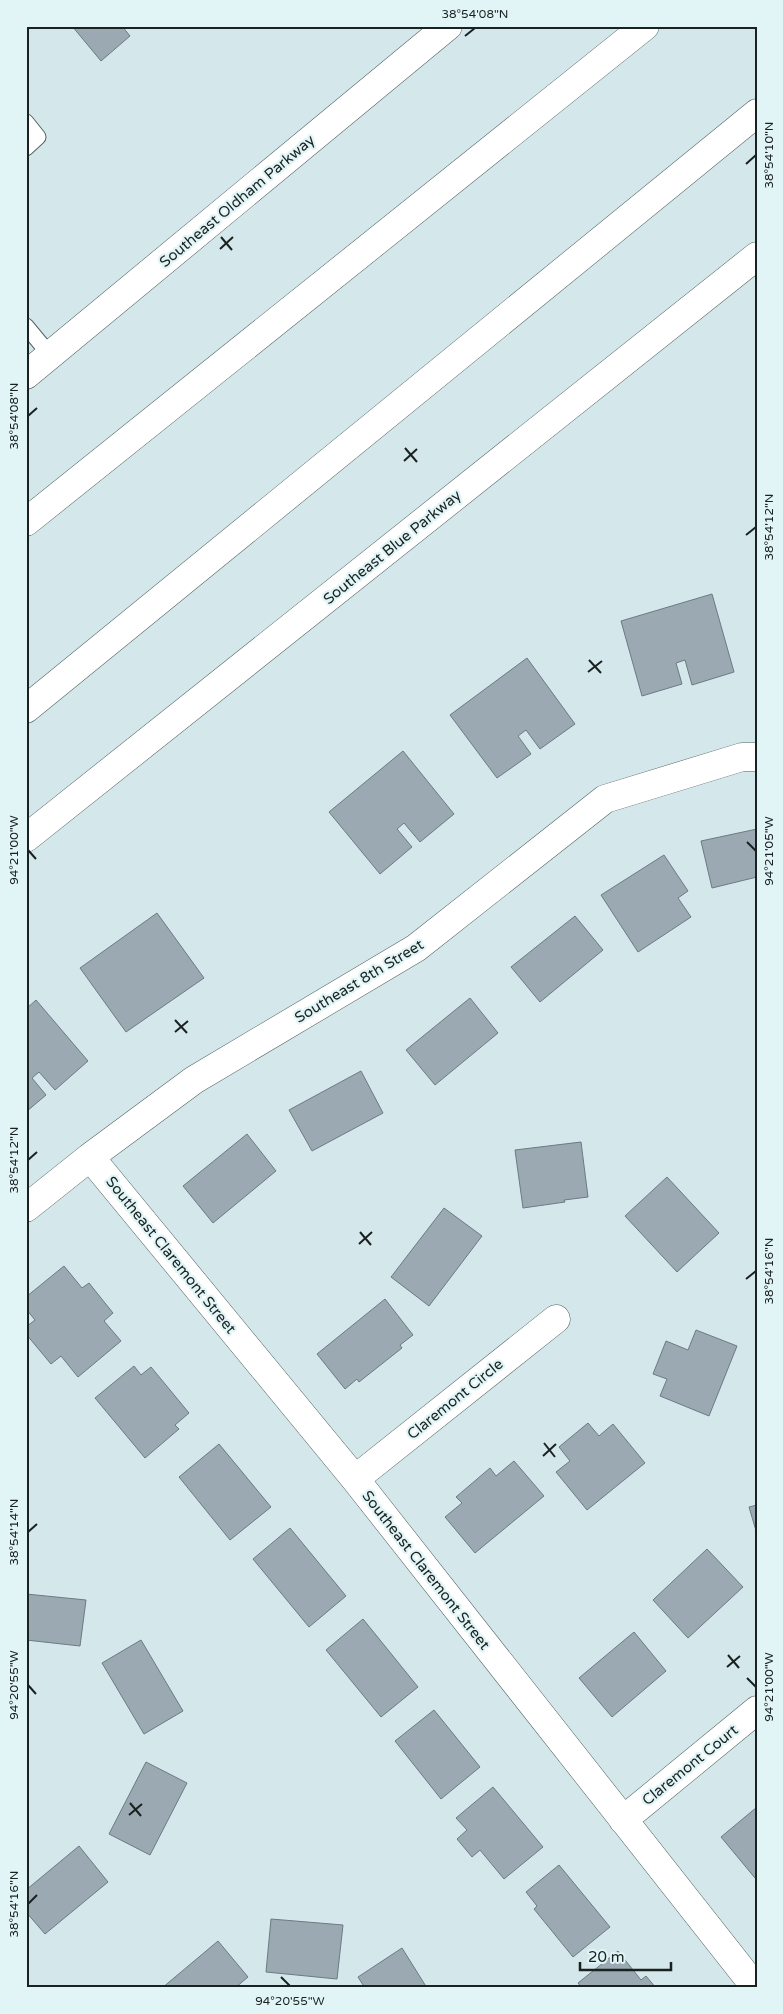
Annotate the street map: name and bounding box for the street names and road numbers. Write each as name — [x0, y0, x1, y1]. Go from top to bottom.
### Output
street label: Southeast Oldham Parkway — [156, 131, 318, 271]
street label: Southeast Blue Parkway — [320, 486, 464, 608]
street label: Southeast 8th Street — [291, 935, 427, 1027]
street label: Southeast Claremont Street — [102, 1173, 240, 1337]
street label: Claremont Circle — [403, 1355, 507, 1443]
street label: Southeast Claremont Street — [358, 1487, 494, 1653]
street label: Claremont Court — [638, 1721, 742, 1809]

